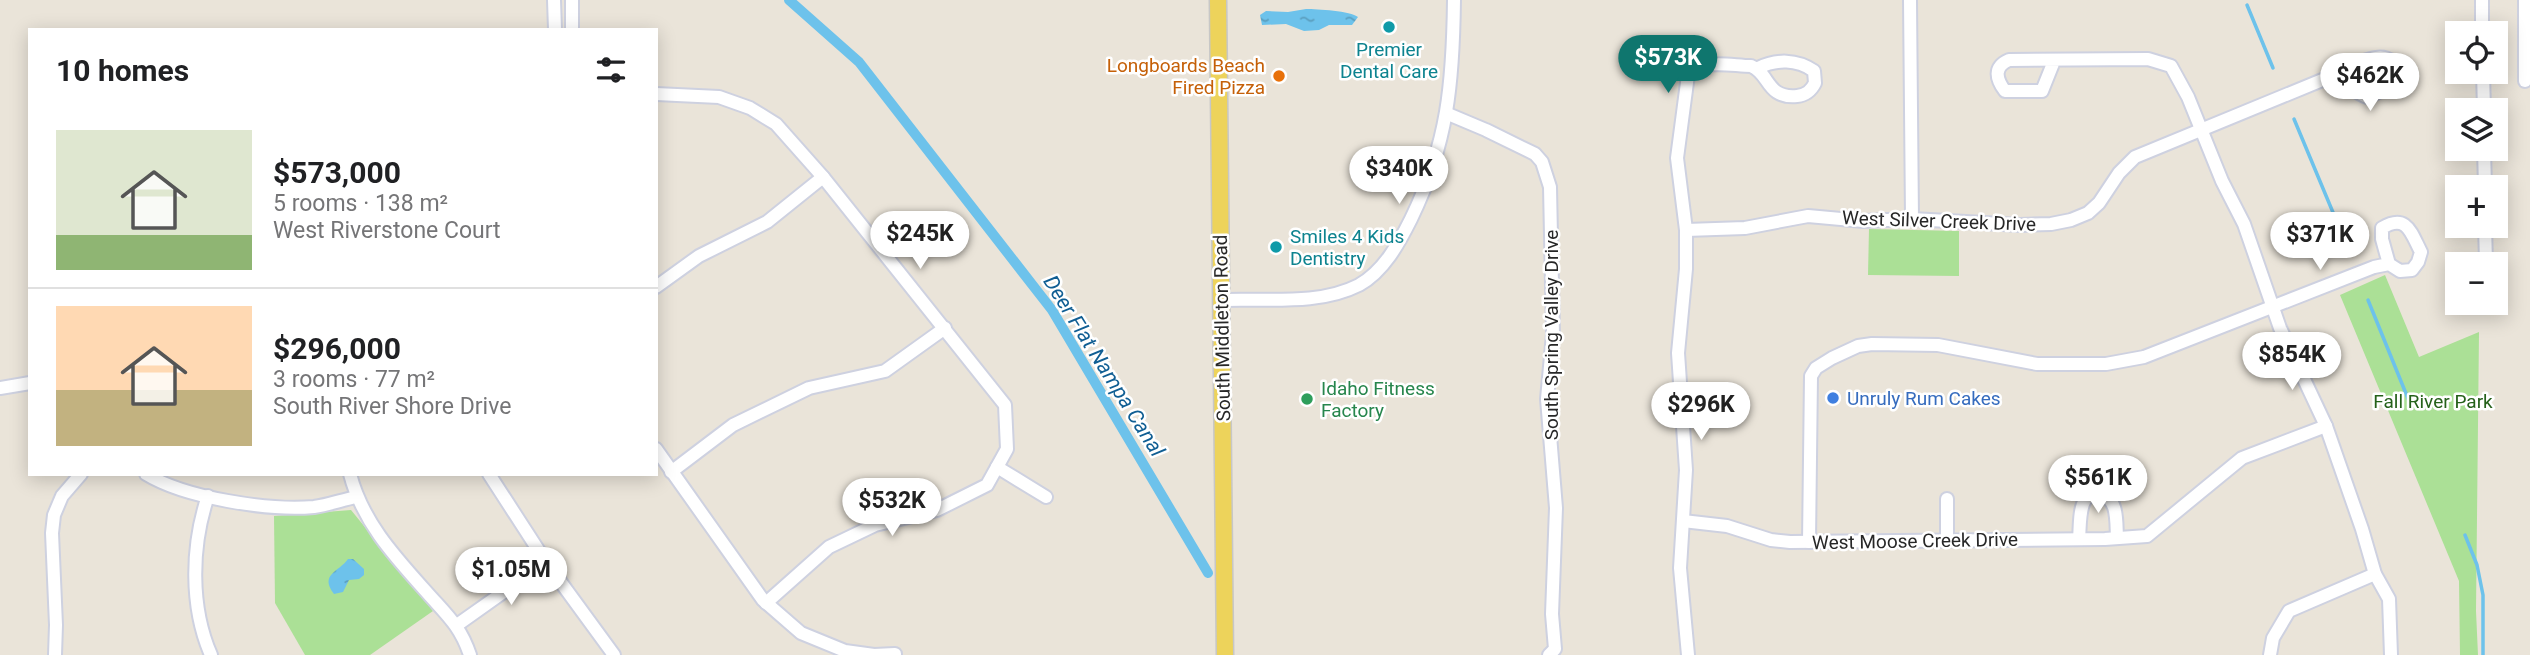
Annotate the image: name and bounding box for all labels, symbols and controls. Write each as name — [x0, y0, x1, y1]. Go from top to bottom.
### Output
marker: Premier Dental Care — [1381, 19, 1397, 35]
map controls — [2445, 21, 2508, 315]
button: locate — [2445, 21, 2508, 84]
pin: $573K — [1619, 36, 1717, 95]
place label: Premier Dental Care — [1340, 38, 1438, 83]
text: $573K — [1634, 44, 1702, 71]
icon: filters — [592, 51, 630, 89]
text: 10 homes — [56, 53, 189, 88]
place label: Longboards Beach Fired Pizza — [1107, 54, 1265, 99]
pin: $462K — [2321, 54, 2419, 113]
text: $462K — [2336, 62, 2404, 89]
marker: Longboards Beach Fired Pizza — [1271, 68, 1287, 84]
button: layers — [2445, 98, 2508, 161]
pin: $340K — [1350, 146, 1448, 206]
text: $573,000 — [273, 155, 401, 190]
text: $340K — [1365, 155, 1433, 182]
icon: home — [112, 158, 196, 242]
button: + — [2445, 175, 2508, 238]
text: 5 rooms · 138 m² — [273, 190, 448, 217]
street label: West Silver Creek Drive — [1842, 206, 2036, 236]
pin: $245K — [871, 212, 969, 271]
pin: $371K — [2271, 212, 2369, 272]
text: West Riverstone Court — [273, 217, 501, 244]
text: $245K — [886, 220, 954, 247]
text: $371K — [2286, 221, 2354, 248]
place label: Smiles 4 Kids Dentistry — [1290, 225, 1404, 270]
street label: South Spring Valley Drive — [1540, 230, 1563, 440]
street label: South Middleton Road — [1209, 234, 1235, 422]
marker: Smiles 4 Kids Dentistry — [1268, 239, 1284, 255]
button: − — [2445, 252, 2508, 315]
water label: Deer Flat Nampa Canal — [1038, 271, 1170, 462]
text: $296,000 — [273, 331, 401, 366]
pin: $854K — [2243, 332, 2341, 392]
icon: home — [112, 334, 196, 418]
text: $854K — [2258, 341, 2326, 368]
text: 3 rooms · 77 m² — [273, 366, 435, 393]
place label: Idaho Fitness Factory — [1321, 377, 1435, 422]
pin: $296K — [1652, 382, 1750, 442]
place label: Unruly Rum Cakes — [1847, 387, 2001, 410]
marker: Unruly Rum Cakes — [1825, 390, 1841, 406]
park label: Fall River Park — [2373, 390, 2493, 413]
marker: Idaho Fitness Factory — [1299, 391, 1315, 407]
text: $296K — [1667, 391, 1735, 418]
text: South River Shore Drive — [273, 393, 511, 420]
pin: $561K — [2049, 456, 2147, 515]
text: $561K — [2064, 464, 2132, 491]
pin: $532K — [843, 478, 941, 538]
text: $532K — [858, 487, 926, 514]
street label: West Moose Creek Drive — [1812, 528, 2018, 554]
pin: $1.05M — [454, 548, 568, 607]
text: $1.05M — [471, 556, 551, 583]

